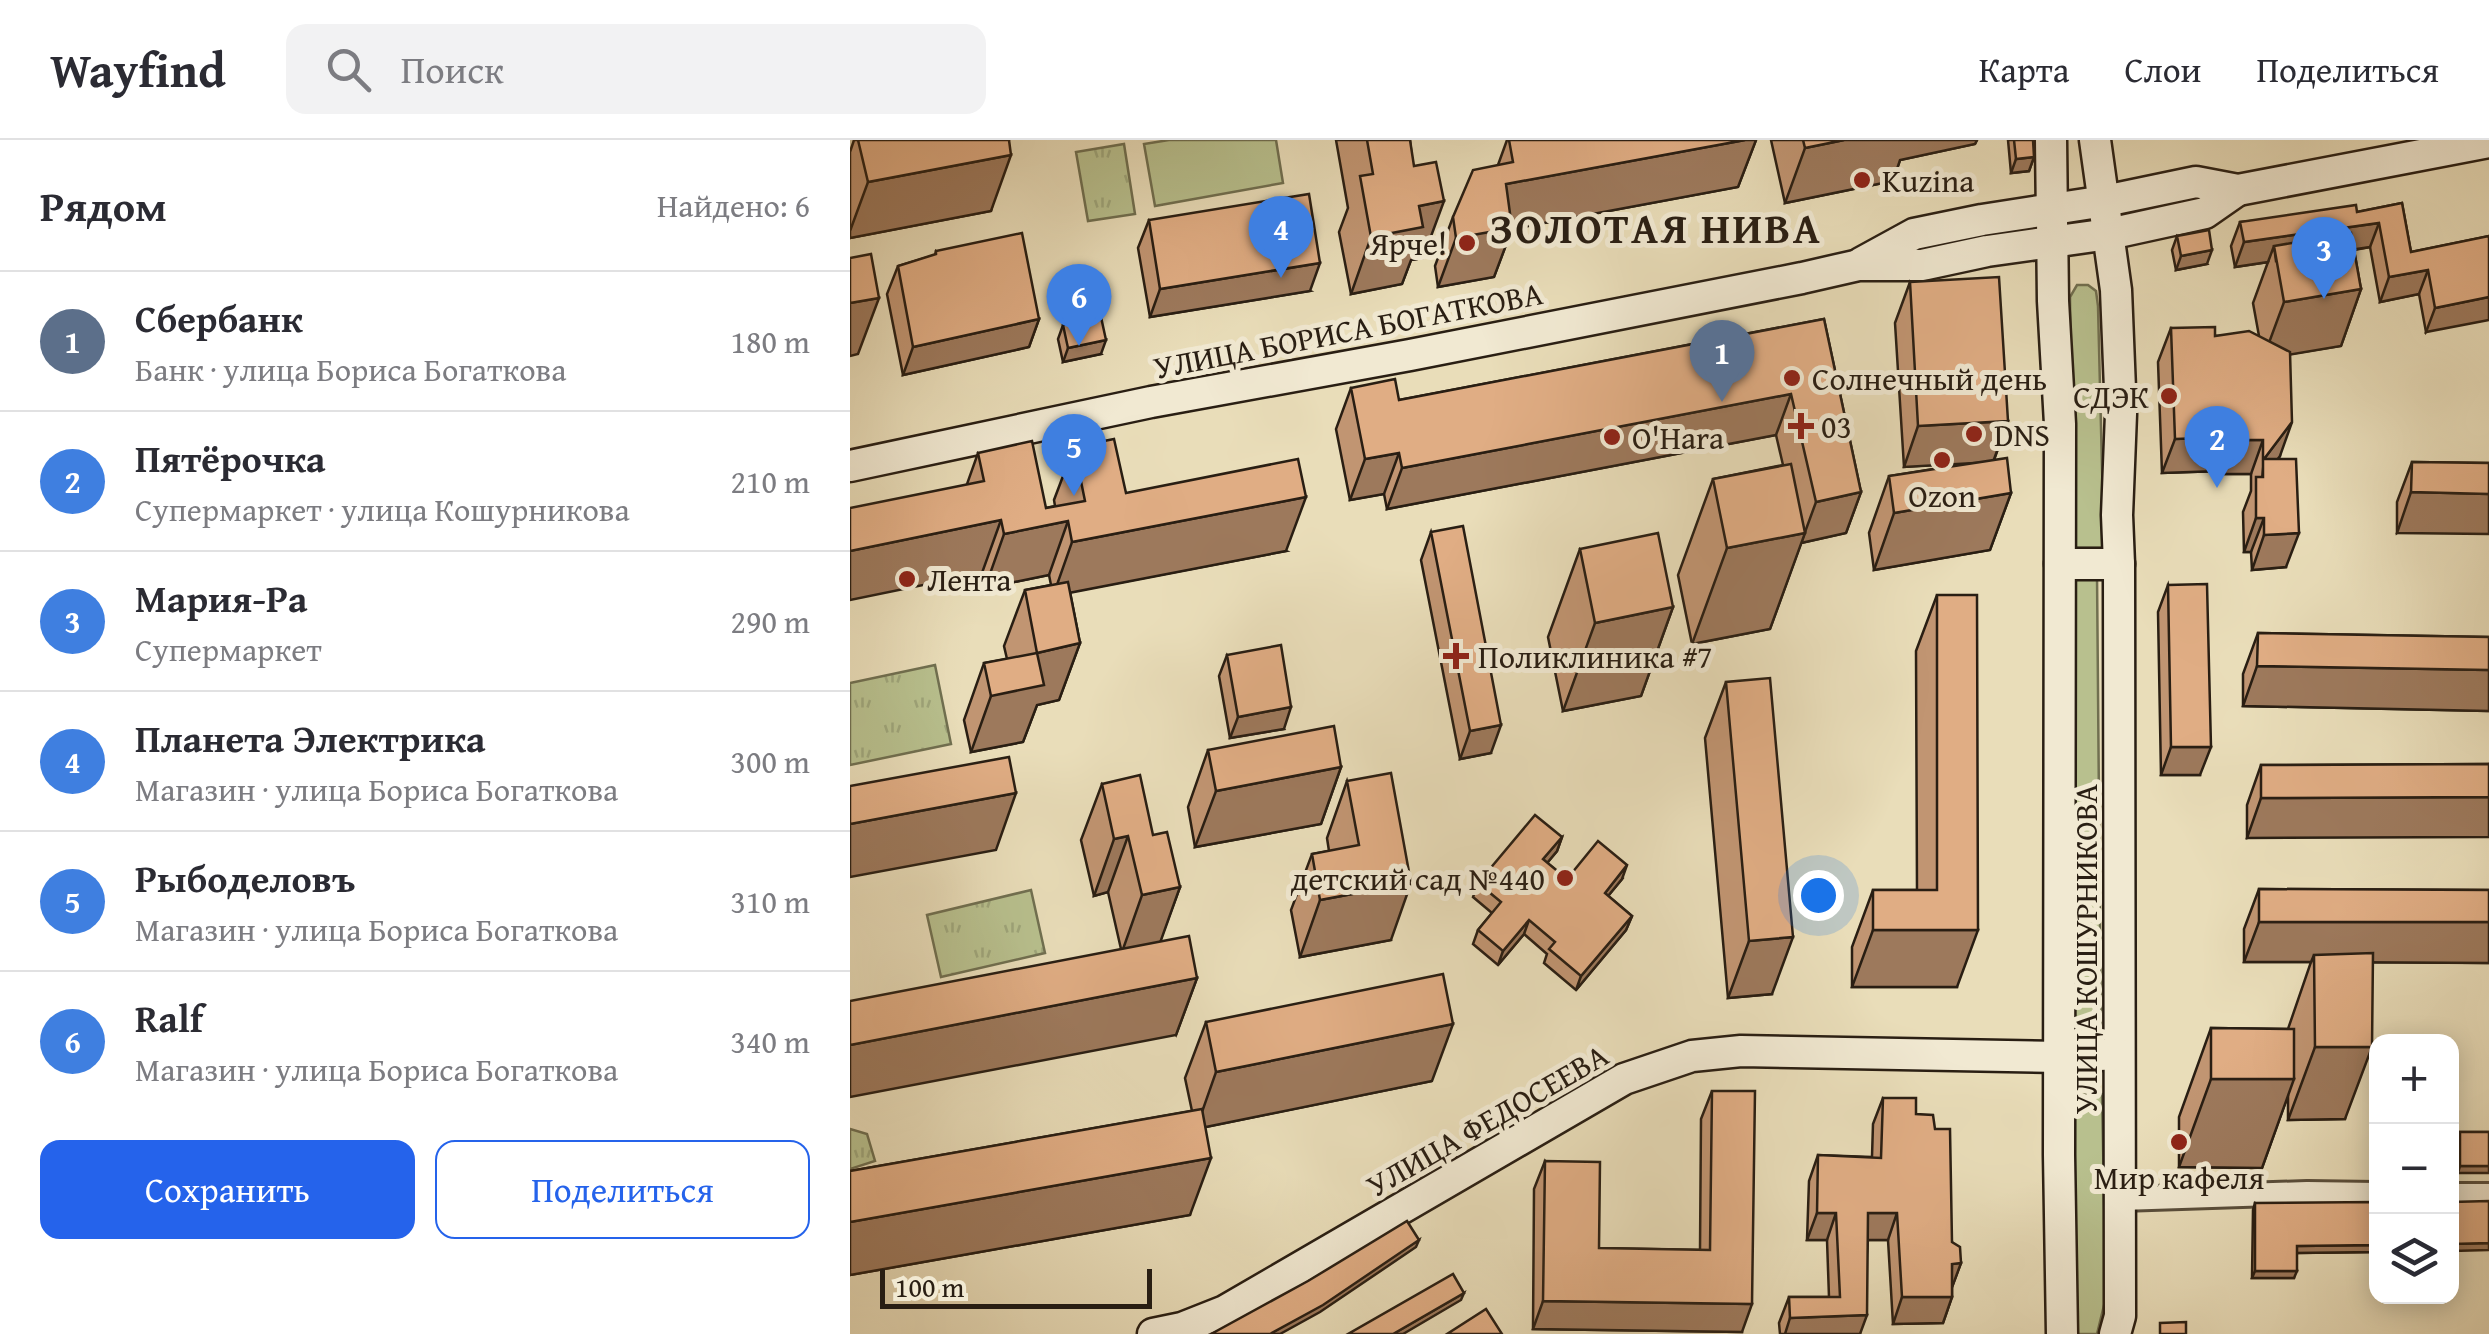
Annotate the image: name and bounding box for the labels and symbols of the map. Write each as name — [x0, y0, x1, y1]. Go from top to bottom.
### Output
place label: Kuzina — [1882, 157, 1974, 204]
marker: Kuzina — [1851, 169, 1873, 191]
pin: 4 — [1248, 196, 1314, 278]
district label: ЗОЛОТАЯ НИВА — [1490, 197, 1822, 258]
pin: 3 — [2292, 216, 2356, 299]
place label: Ярче! — [1369, 220, 1447, 267]
marker: Ярче! — [1456, 232, 1478, 254]
pin: 6 — [1046, 264, 1112, 346]
street label: УЛИЦА БОРИСА БОГАТКОВА — [1149, 269, 1547, 391]
pin: 1 — [1690, 320, 1754, 402]
place label: Солнечный день — [1812, 355, 2047, 402]
marker: Солнечный день — [1781, 367, 1803, 389]
place label: СДЭК — [2073, 373, 2149, 420]
marker: СДЭК — [2158, 385, 2180, 407]
place label: 03 — [1821, 403, 1852, 450]
pin: 2 — [2184, 406, 2250, 488]
place label: DNS — [1994, 411, 2050, 458]
pin: 5 — [1042, 414, 1106, 496]
place label: O'Hara — [1632, 414, 1724, 461]
marker: 03 — [1790, 415, 1812, 437]
marker: DNS — [1963, 423, 1985, 445]
marker: O'Hara — [1601, 426, 1623, 448]
marker: Ozon — [1931, 449, 1953, 471]
place label: Ozon — [1908, 472, 1976, 519]
place label: Лента — [927, 556, 1012, 603]
marker: Лента — [896, 568, 918, 590]
place label: Поликлиника #7 — [1478, 633, 1712, 680]
marker: Поликлиника #7 — [1443, 643, 1469, 669]
street label: УЛИЦА КОШУРНИКОВА — [2062, 783, 2109, 1114]
place label: детский сад №440 — [1291, 855, 1545, 902]
marker: детский сад №440 — [1554, 867, 1576, 889]
your location — [1793, 870, 1844, 921]
street label: УЛИЦА ФЕДОСЕЕВА — [1357, 1031, 1617, 1209]
marker: Мир кафеля — [2168, 1131, 2190, 1153]
place label: Мир кафеля — [2094, 1154, 2264, 1201]
scale bar — [880, 1264, 1152, 1308]

